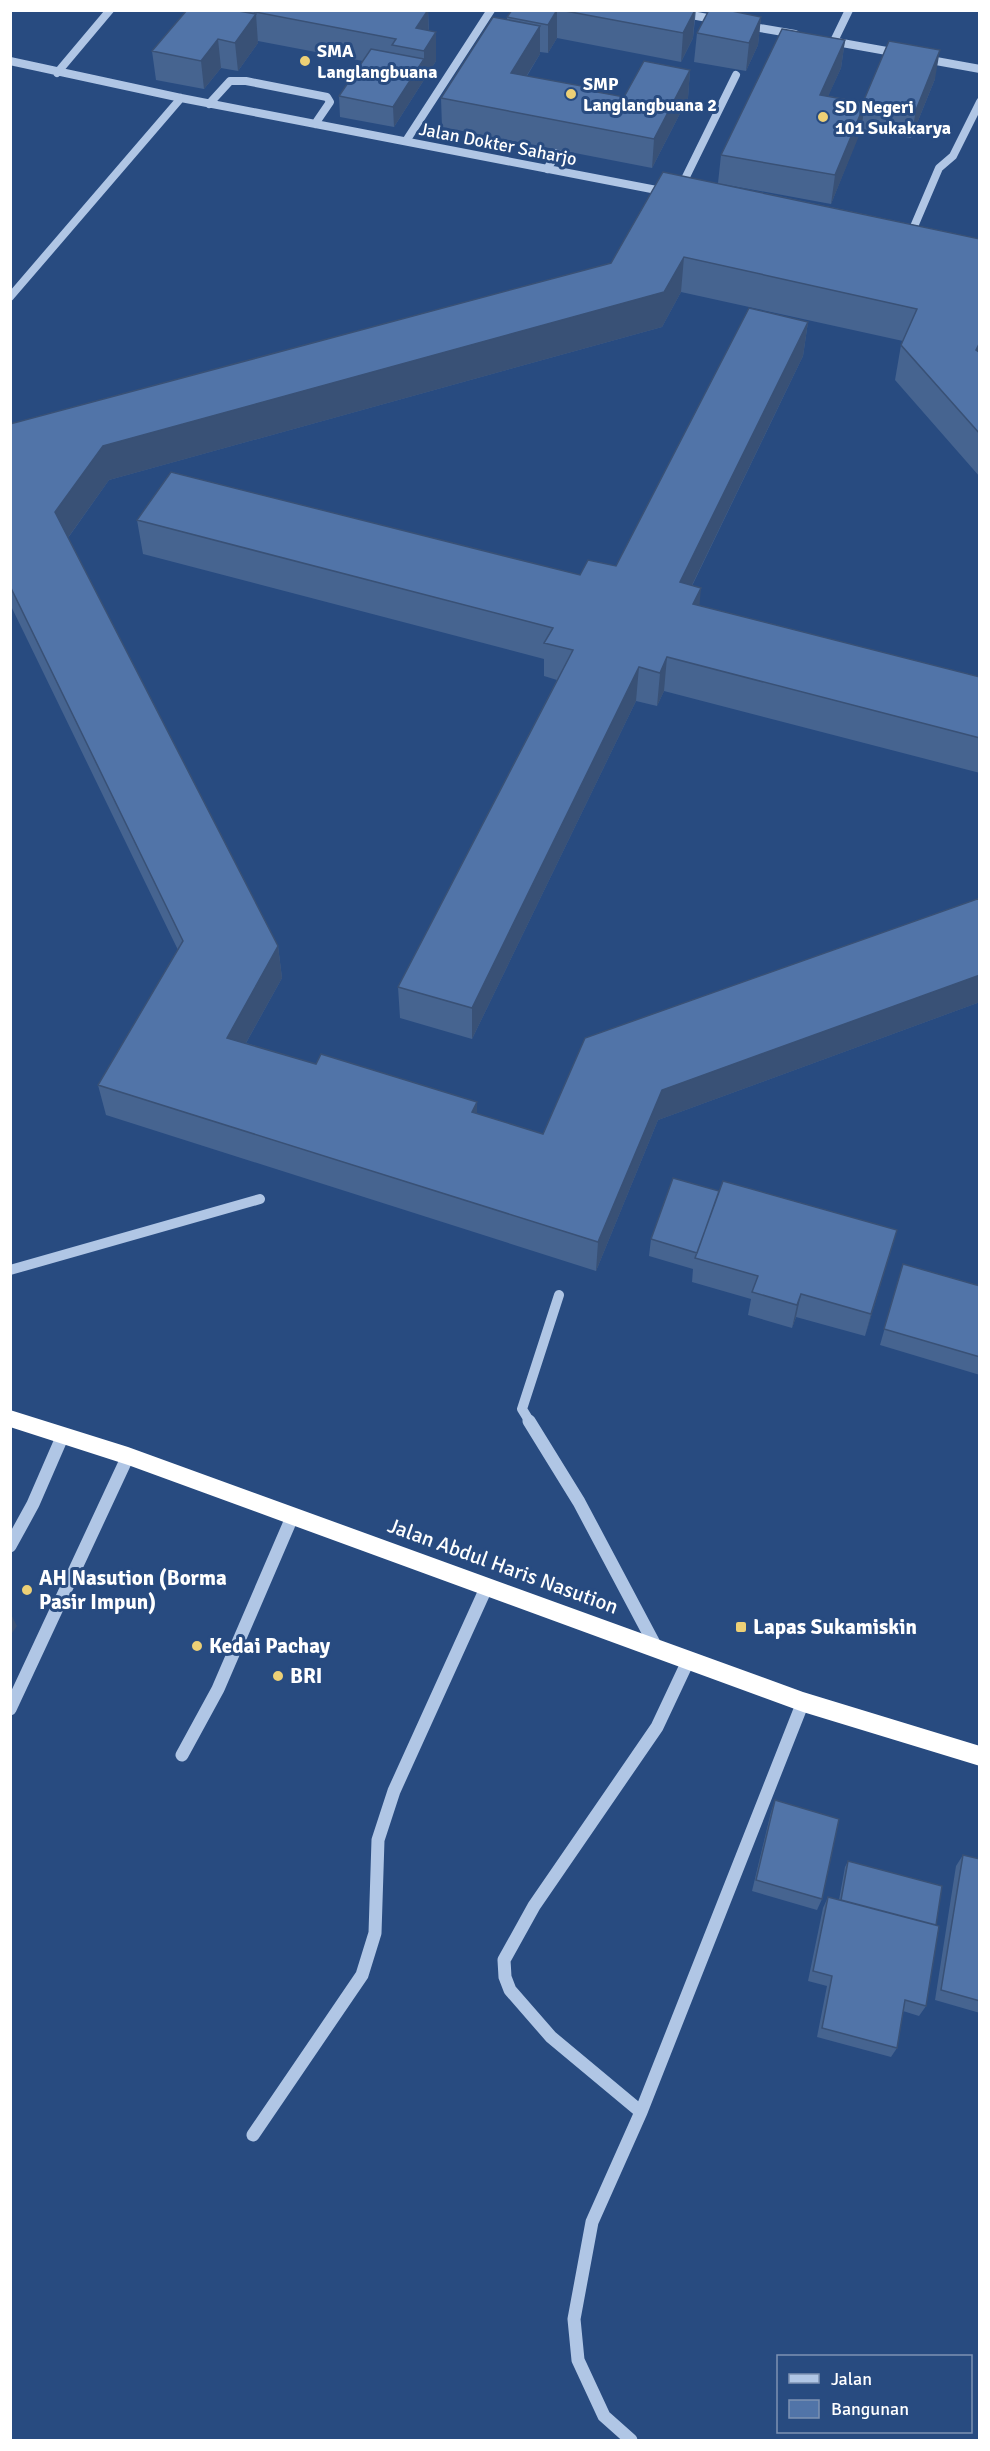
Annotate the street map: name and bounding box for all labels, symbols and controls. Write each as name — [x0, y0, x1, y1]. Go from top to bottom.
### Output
place label: SMA Langlangbuana — [317, 40, 437, 83]
marker: SMA Langlangbuana — [298, 54, 312, 68]
place label: SMP Langlangbuana 2 — [583, 73, 717, 116]
marker: SMP Langlangbuana 2 — [564, 87, 578, 101]
place label: SD Negeri 101 Sukakarya — [835, 96, 951, 139]
marker: SD Negeri 101 Sukakarya — [816, 110, 830, 124]
street label: Jalan Dokter Saharjo — [417, 118, 579, 170]
street label: Jalan Abdul Haris Nasution — [384, 1512, 622, 1620]
place label: AH Nasution (Borma Pasir Impun) — [39, 1565, 227, 1615]
marker: AH Nasution (Borma Pasir Impun) — [20, 1583, 34, 1597]
place label: Lapas Sukamiskin — [753, 1614, 917, 1640]
marker: Lapas Sukamiskin — [734, 1620, 748, 1634]
place label: Kedai Pachay — [209, 1633, 331, 1659]
marker: Kedai Pachay — [190, 1639, 204, 1653]
place label: BRI — [290, 1663, 322, 1689]
marker: BRI — [271, 1669, 285, 1683]
legend — [777, 2355, 972, 2433]
text: Jalan — [831, 2368, 872, 2390]
text: Bangunan — [831, 2398, 909, 2420]

